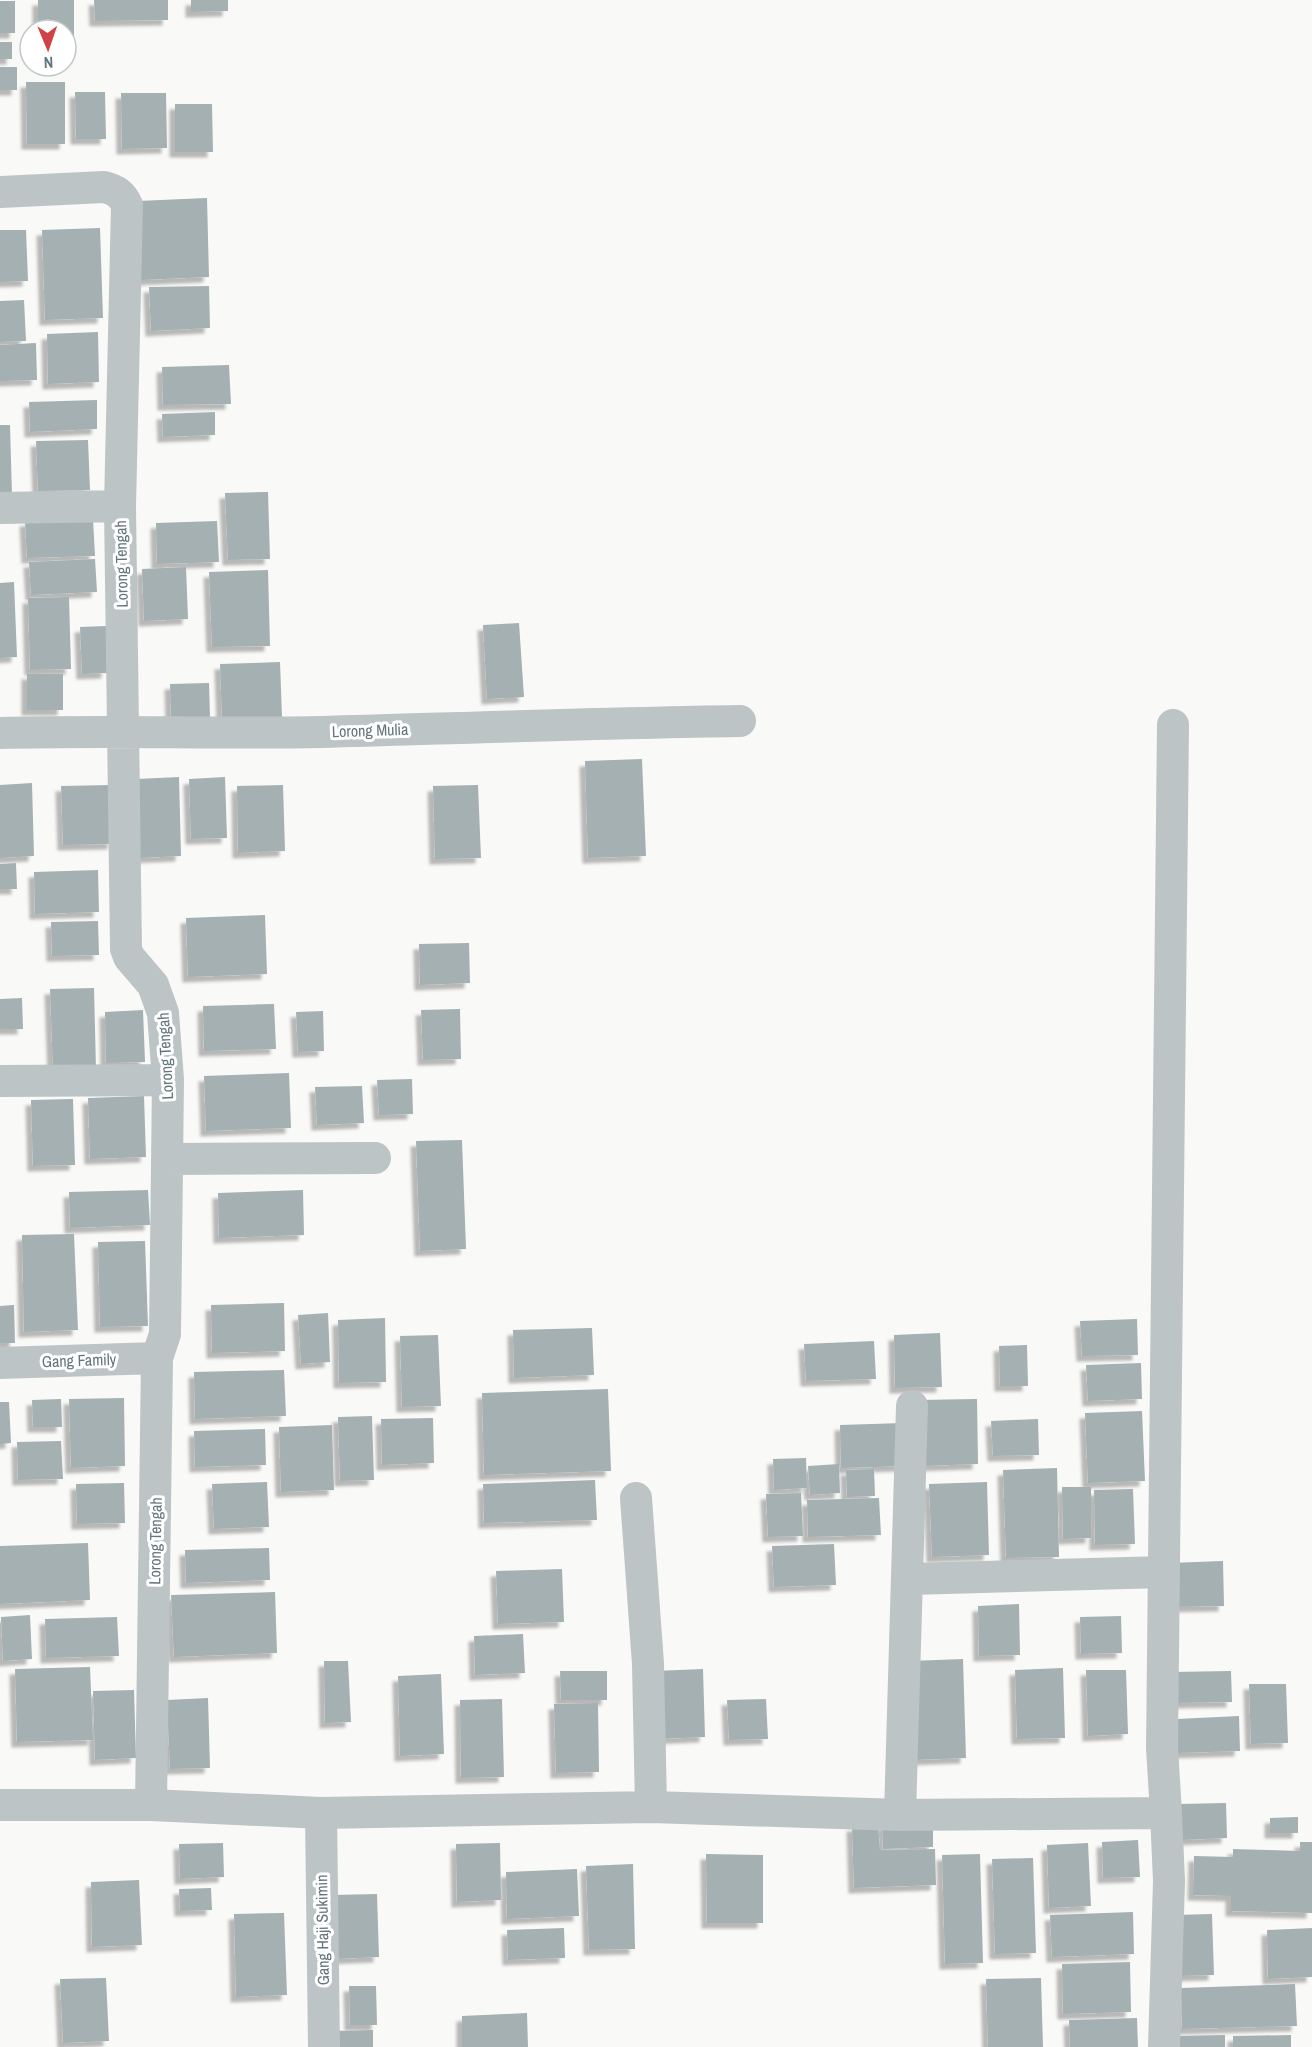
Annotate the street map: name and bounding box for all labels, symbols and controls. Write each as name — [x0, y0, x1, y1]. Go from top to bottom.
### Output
north arrow — [18, 18, 78, 78]
text: N — [43, 52, 54, 74]
street label: Lorong Tengah — [109, 520, 133, 608]
street label: Lorong Mulia — [331, 718, 409, 742]
street label: Lorong Tengah — [152, 1012, 178, 1100]
street label: Gang Family — [41, 1348, 117, 1372]
street label: Lorong Tengah — [143, 1497, 167, 1585]
street label: Gang Haji Sukimin — [310, 1874, 334, 1986]

